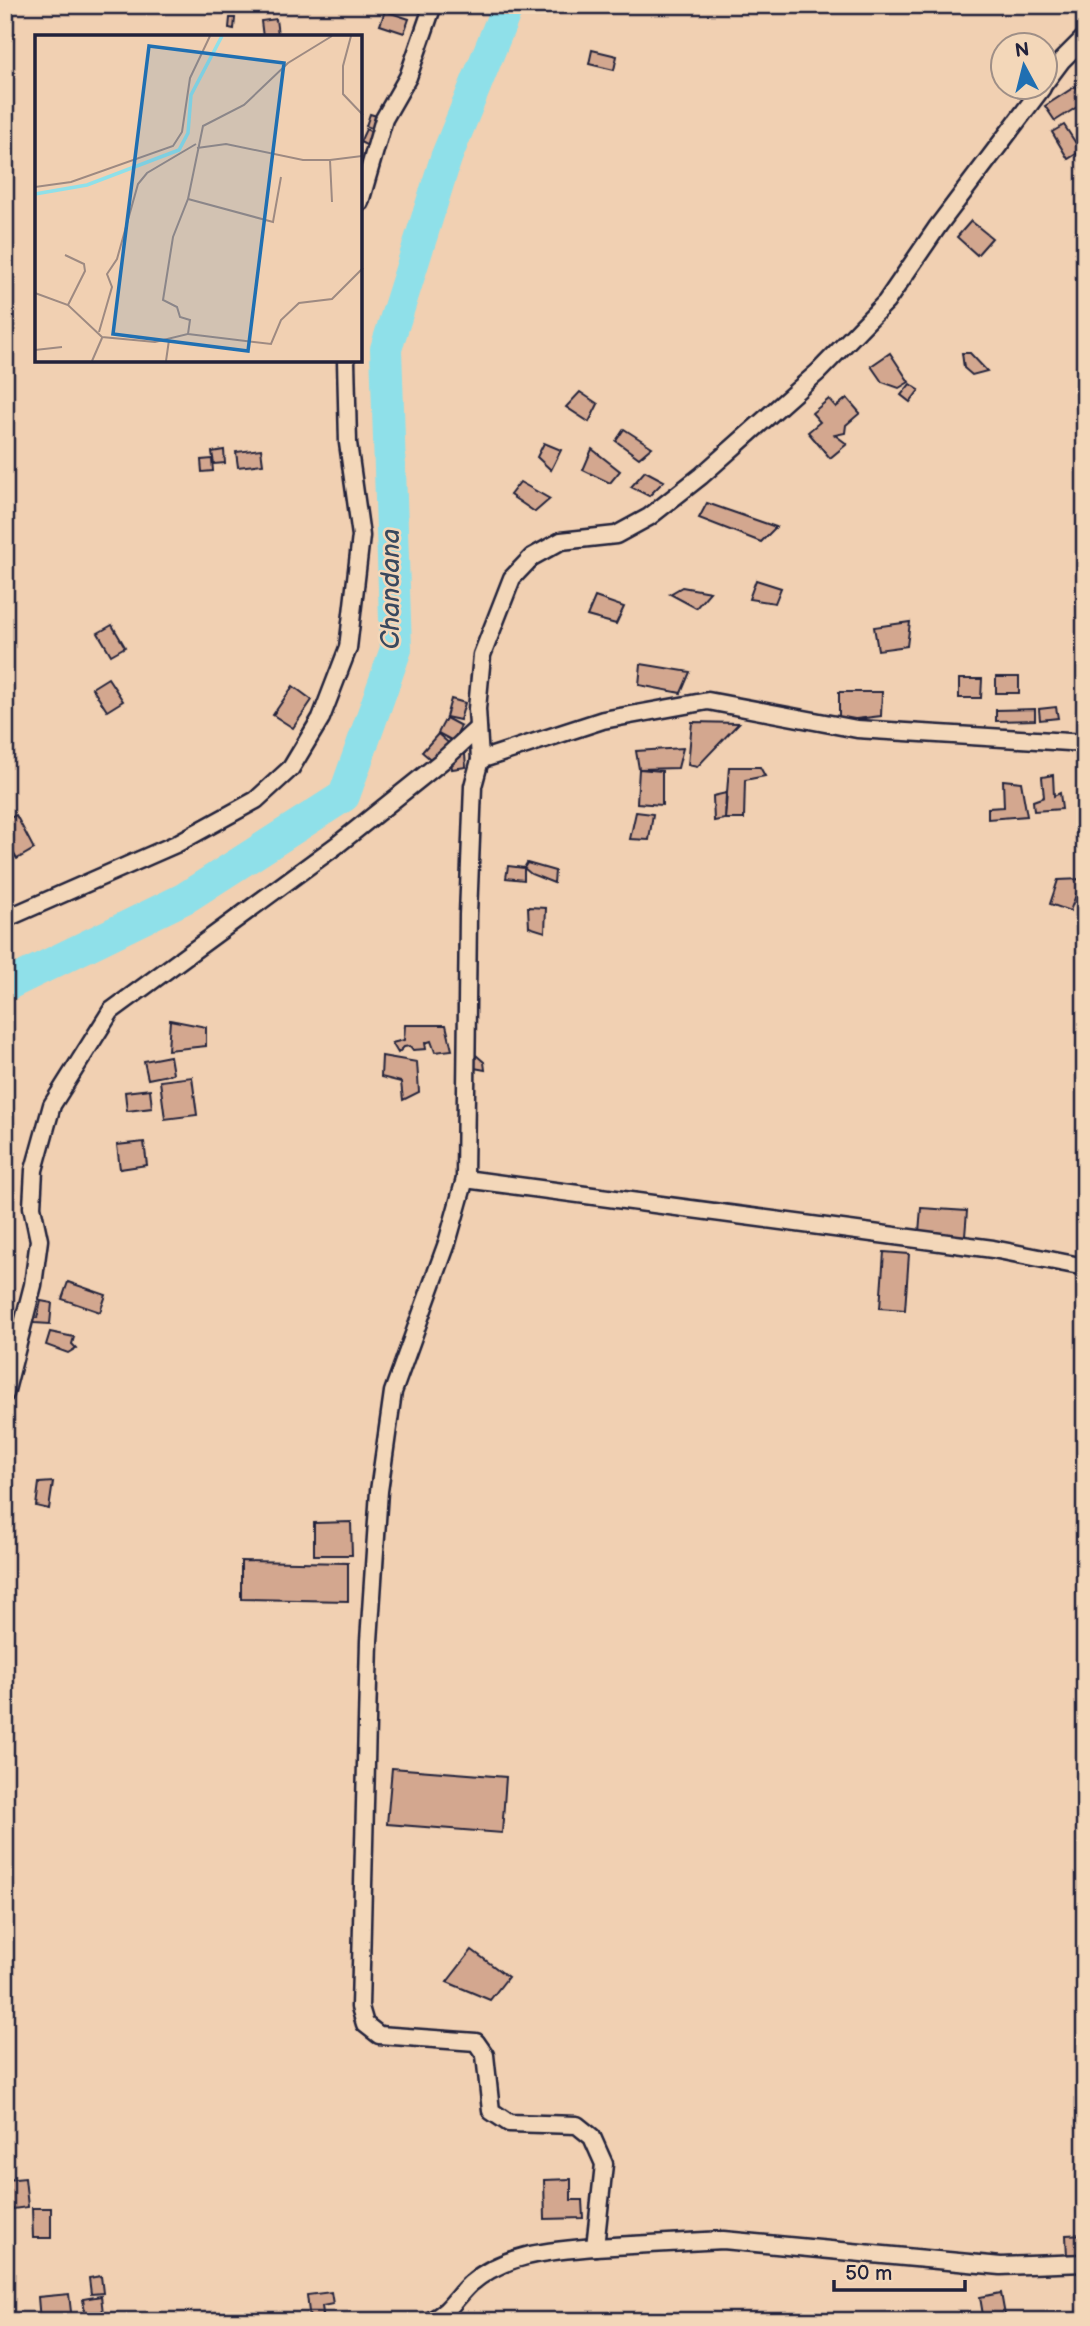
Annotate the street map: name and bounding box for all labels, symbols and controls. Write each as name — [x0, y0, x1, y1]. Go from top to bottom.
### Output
north arrow — [988, 32, 1058, 102]
inset map — [35, 35, 362, 362]
text: N — [1014, 38, 1031, 63]
water label: Chandana — [376, 529, 407, 649]
scale bar — [834, 2249, 966, 2293]
text: 50 m — [845, 2261, 892, 2286]

